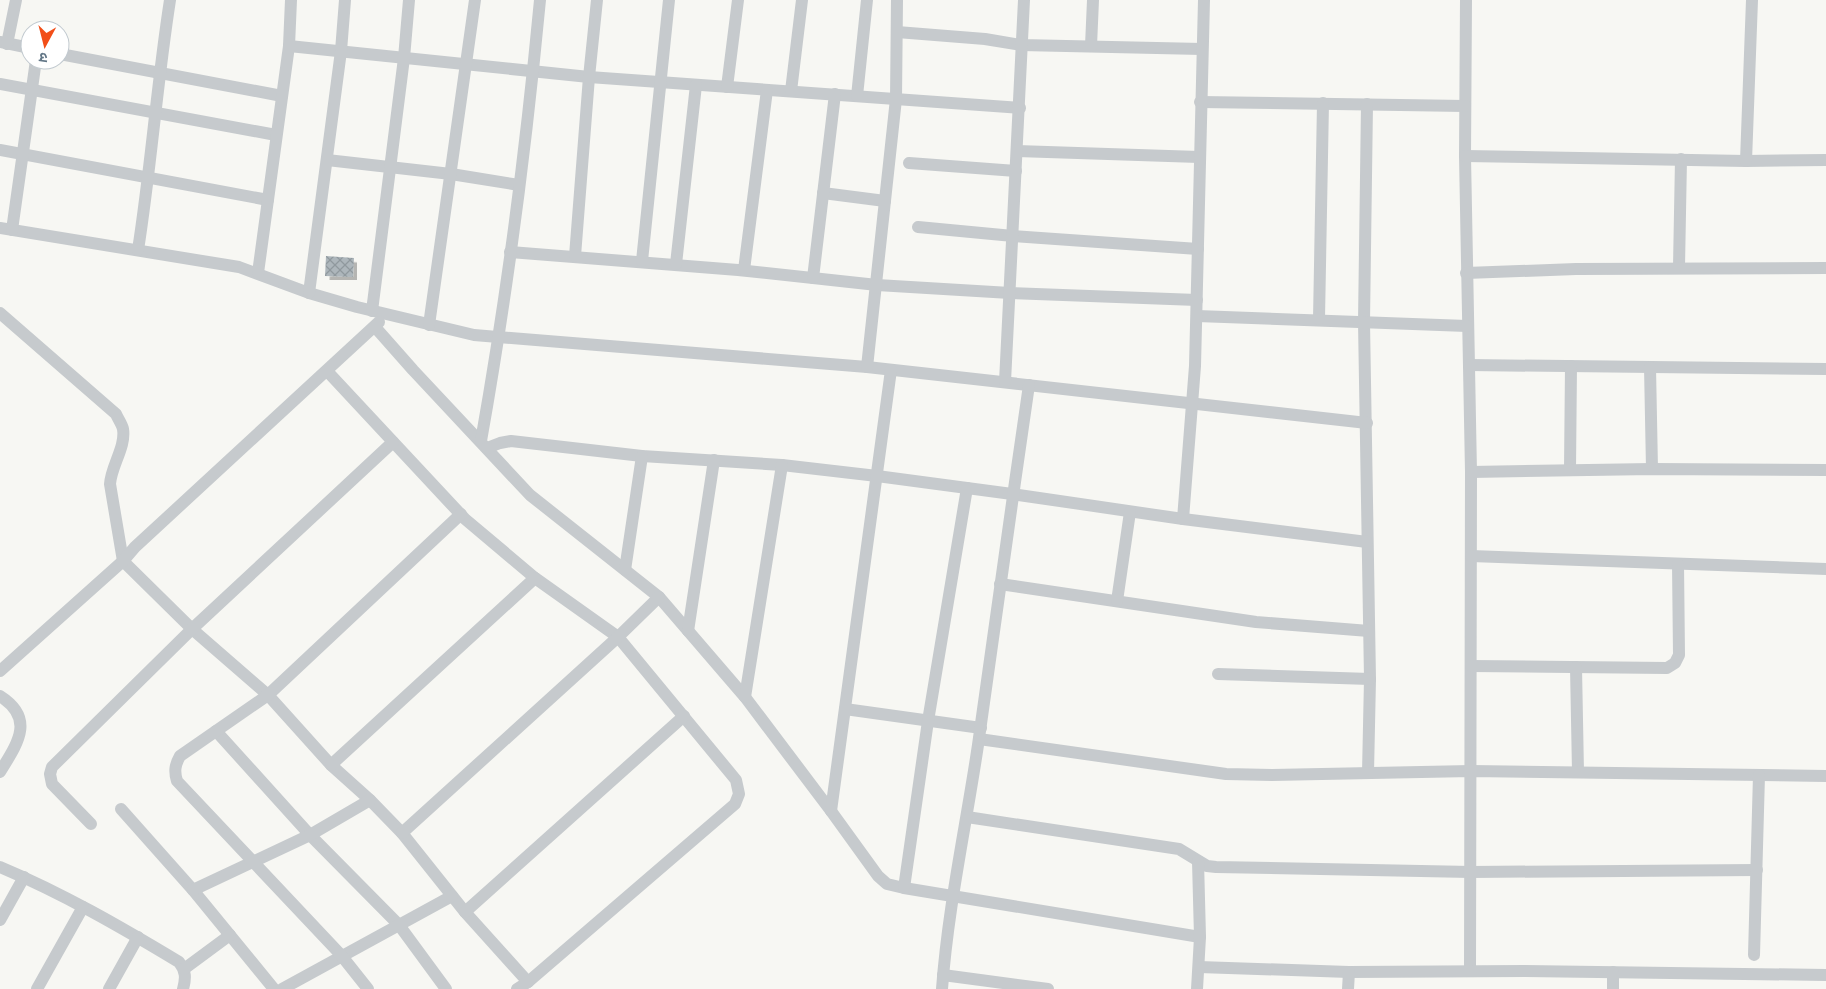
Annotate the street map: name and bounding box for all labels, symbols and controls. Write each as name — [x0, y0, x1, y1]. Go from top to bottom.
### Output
north arrow — [20, 20, 70, 70]
text: उ — [37, 46, 49, 67]

